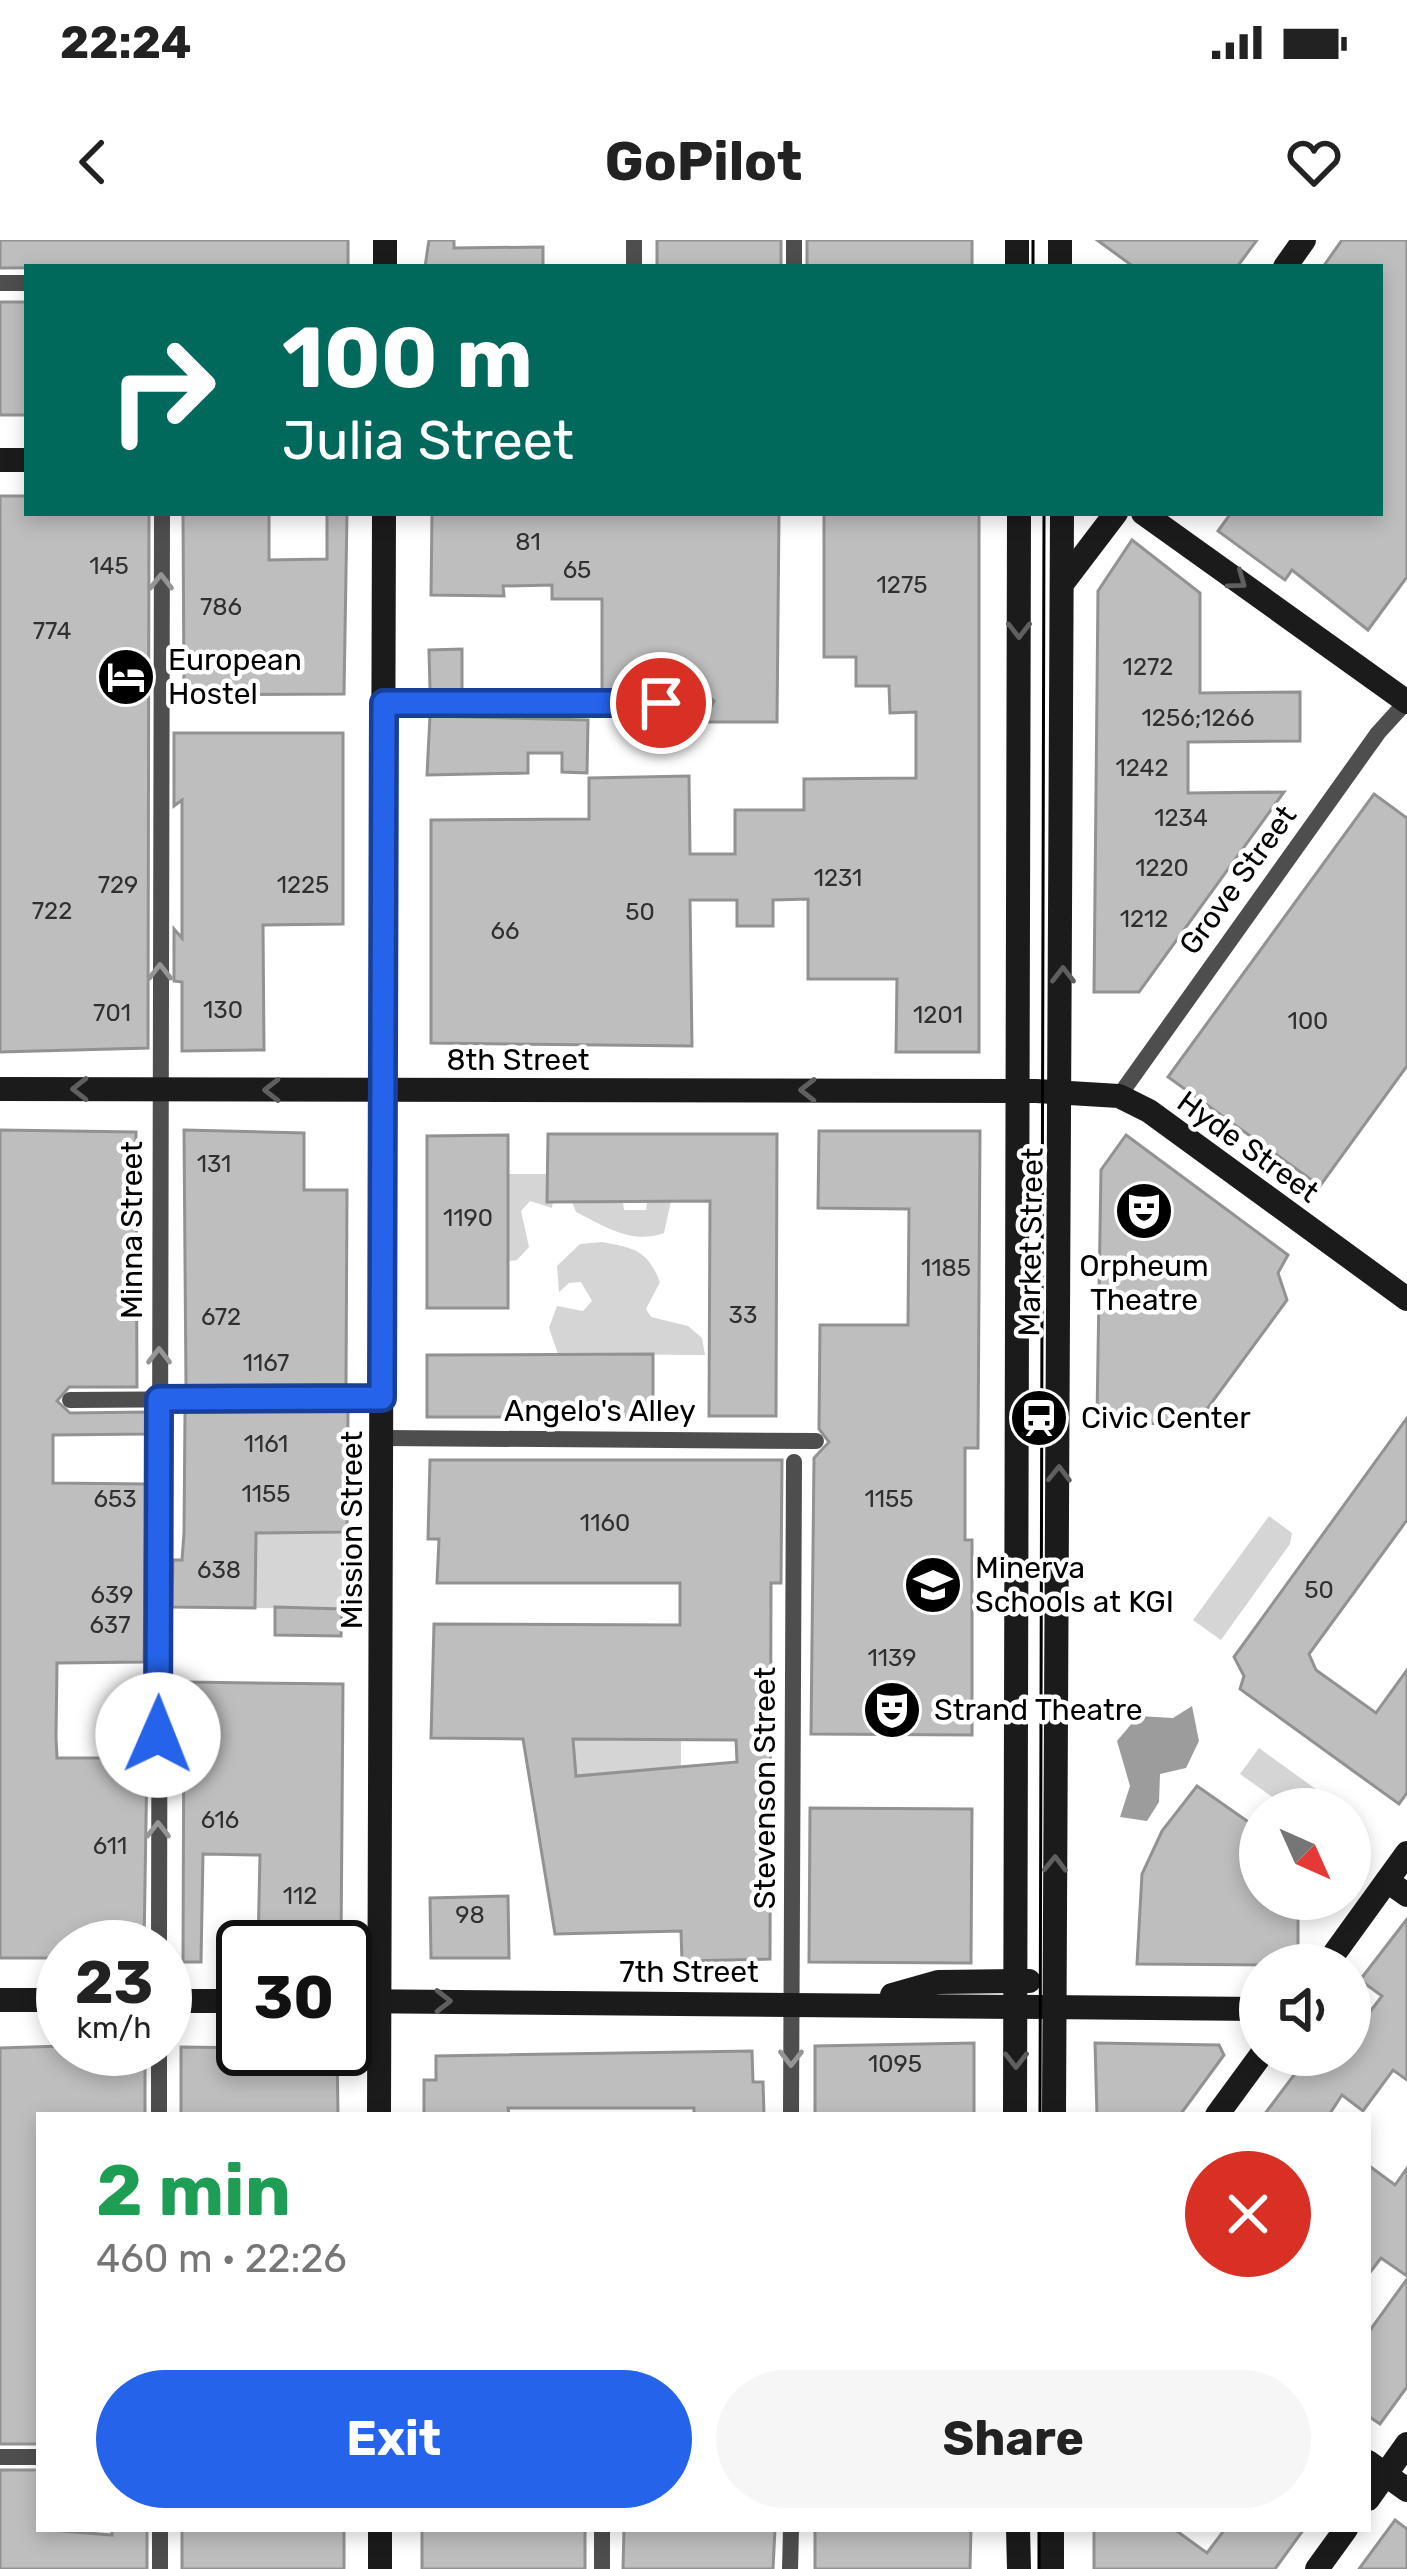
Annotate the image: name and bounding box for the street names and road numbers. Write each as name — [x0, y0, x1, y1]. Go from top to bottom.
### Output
street label: Grove Street — [1172, 798, 1304, 961]
street label: 8th Street — [446, 1042, 590, 1078]
street label: Hyde Street — [1170, 1084, 1326, 1211]
street label: Minna Street — [114, 1141, 150, 1319]
street label: Market Street — [1011, 1147, 1051, 1337]
street label: Angelo's Alley — [504, 1393, 696, 1429]
street label: Mission Street — [334, 1431, 370, 1629]
street label: Stevenson Street — [747, 1666, 783, 1909]
street label: 7th Street — [619, 1954, 759, 1990]

